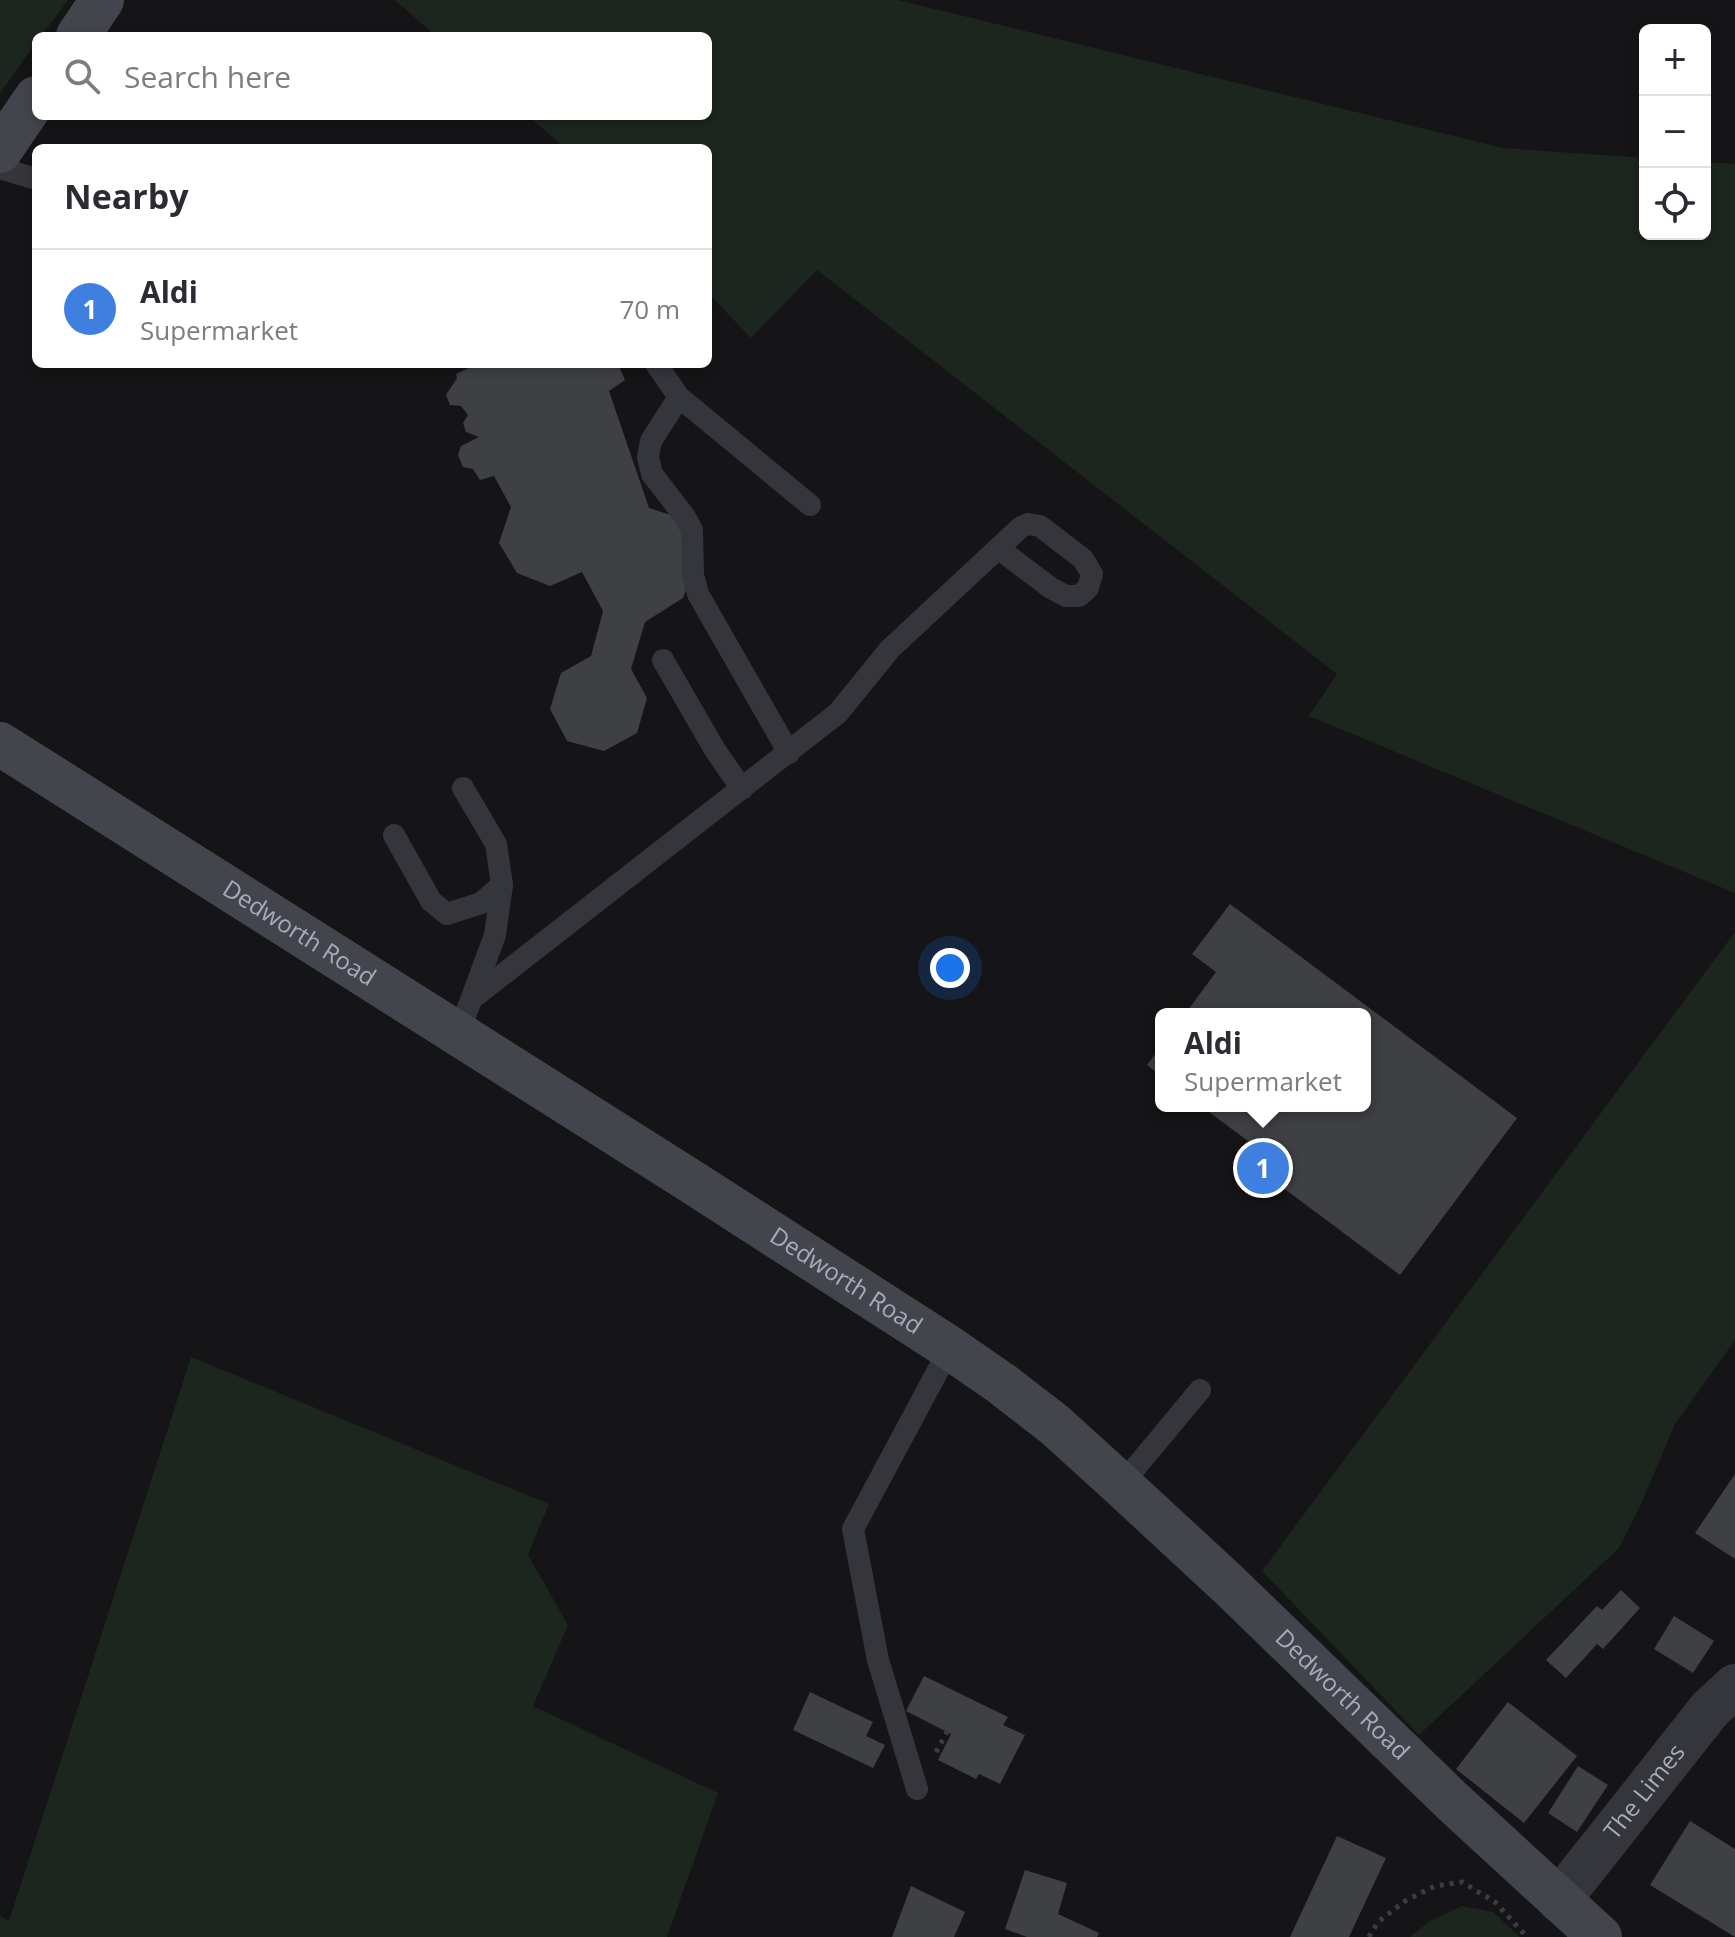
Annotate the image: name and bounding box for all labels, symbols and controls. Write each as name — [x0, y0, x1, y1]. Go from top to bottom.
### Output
map controls — [1639, 24, 1711, 240]
button: + — [1639, 24, 1711, 96]
search box — [32, 32, 712, 120]
icon: search — [60, 54, 104, 98]
text: Search here — [124, 56, 291, 97]
button: − — [1639, 96, 1711, 168]
button: locate — [1639, 168, 1711, 240]
text: Nearby — [64, 173, 189, 219]
text: Aldi — [140, 271, 198, 312]
text: 1 — [83, 291, 97, 327]
text: 70 m — [619, 291, 680, 327]
text: Supermarket — [140, 312, 298, 348]
street label: Dedworth Road — [217, 871, 383, 993]
your location — [930, 948, 970, 988]
popup — [1155, 1008, 1371, 1112]
text: Aldi — [1184, 1022, 1242, 1063]
text: Supermarket — [1184, 1063, 1342, 1099]
pin: 1 — [1237, 1138, 1289, 1198]
street label: Dedworth Road — [764, 1218, 929, 1341]
street label: Dedworth Road — [1269, 1621, 1418, 1766]
street label: The Limes — [1595, 1736, 1692, 1846]

